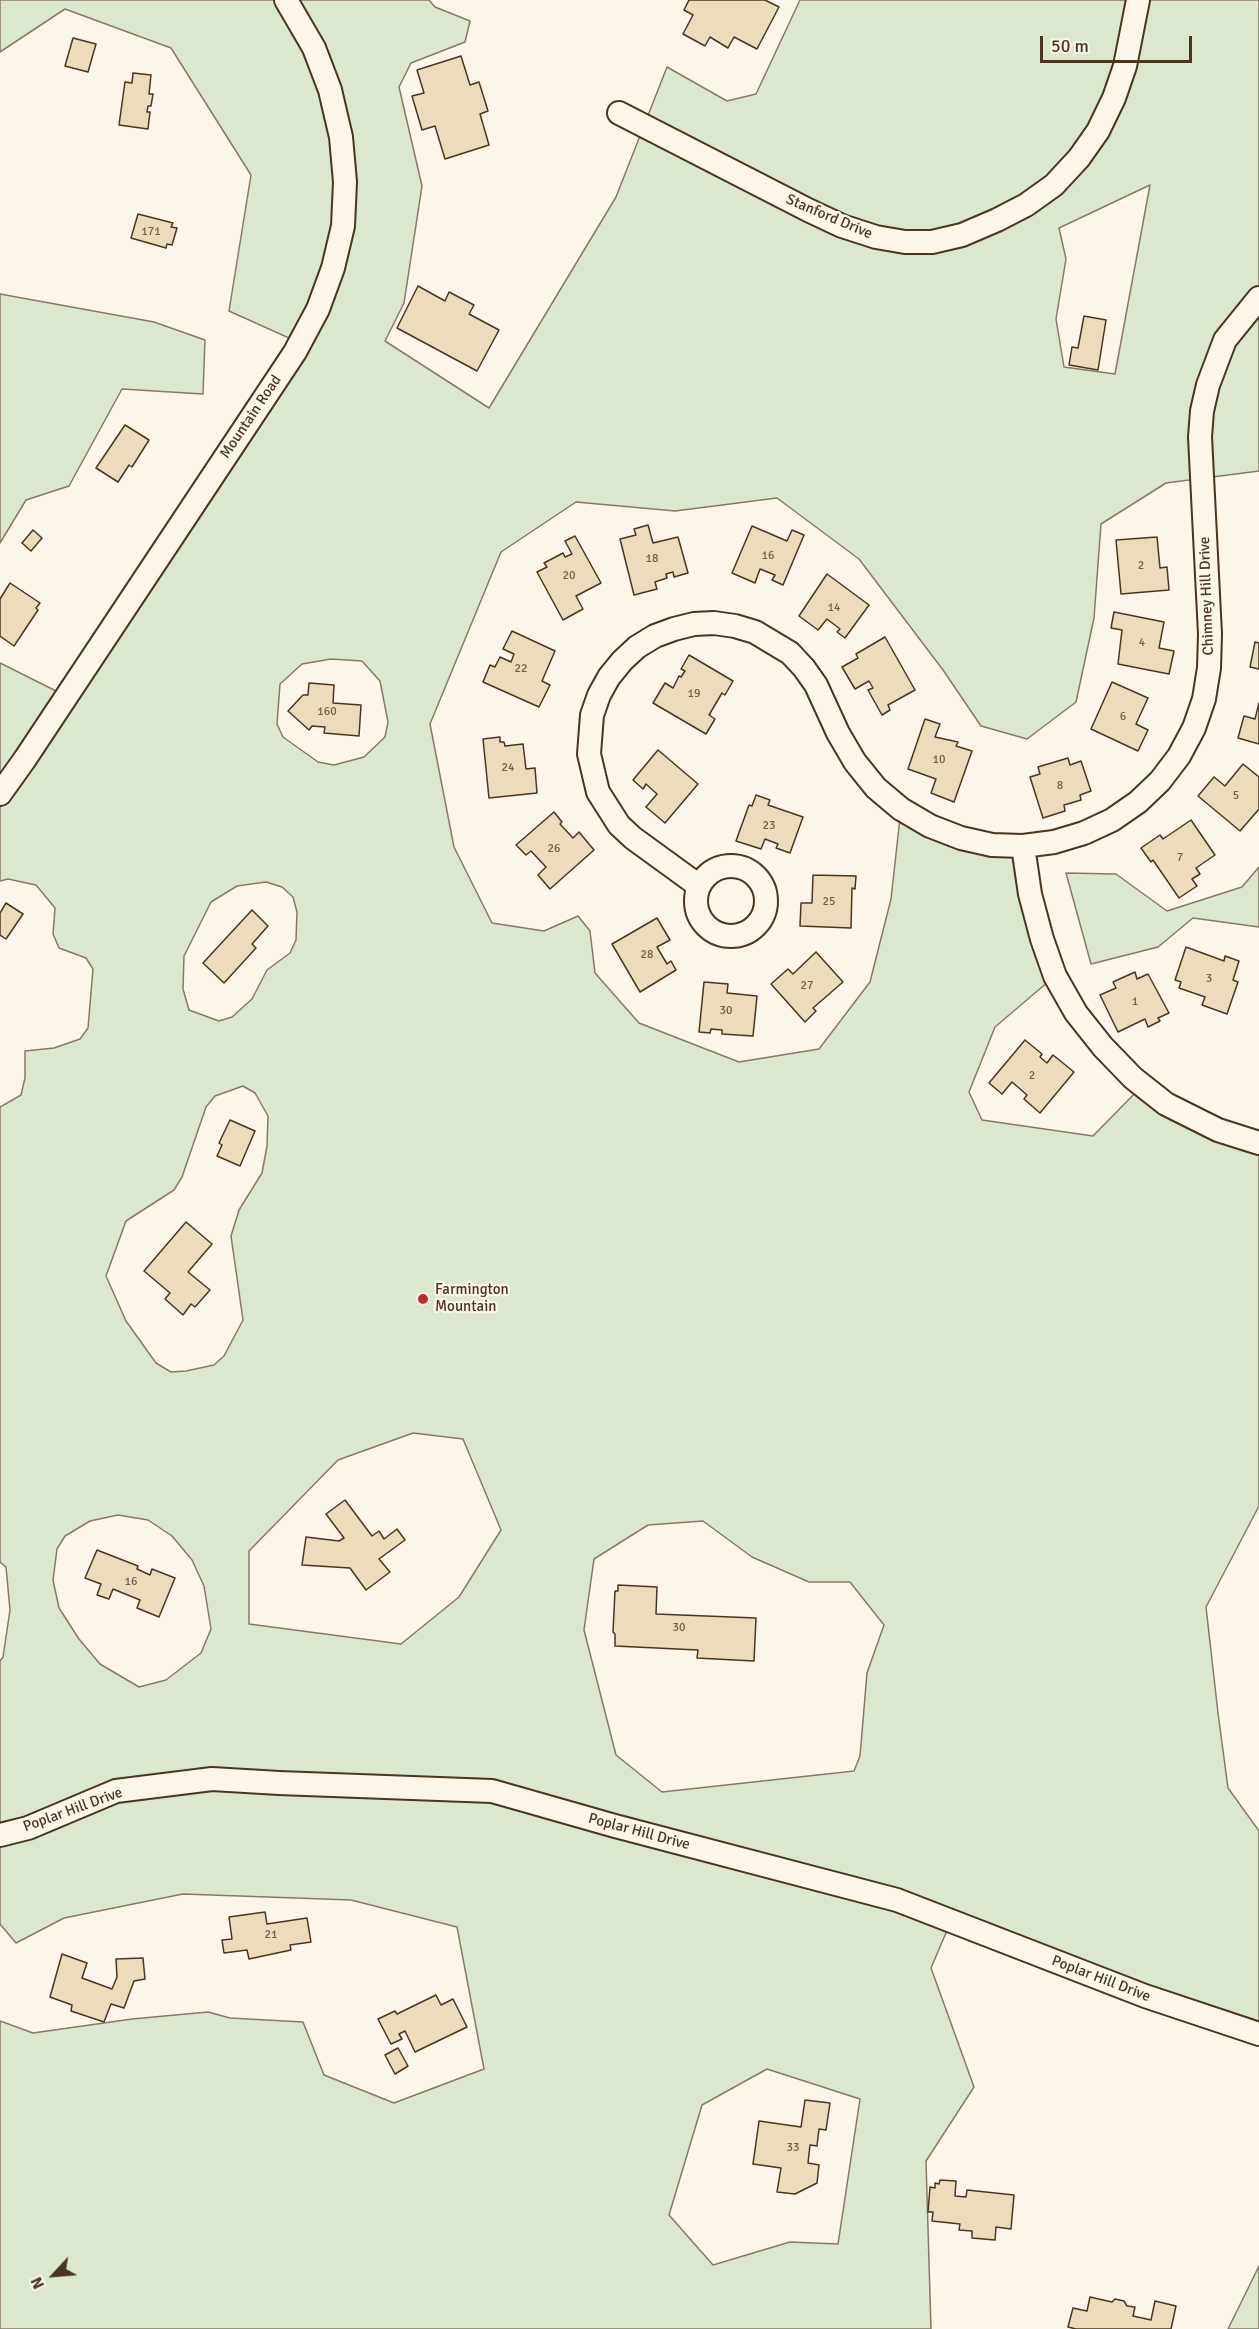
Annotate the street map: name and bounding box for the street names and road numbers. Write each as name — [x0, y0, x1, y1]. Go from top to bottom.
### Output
street label: Stanford Drive — [783, 191, 875, 243]
street label: Mountain Road — [216, 372, 286, 462]
street label: Chimney Hill Drive — [1196, 536, 1218, 656]
street label: Poplar Hill Drive — [21, 1784, 125, 1836]
street label: Poplar Hill Drive — [586, 1810, 692, 1854]
street label: Poplar Hill Drive — [1049, 1952, 1153, 2006]

